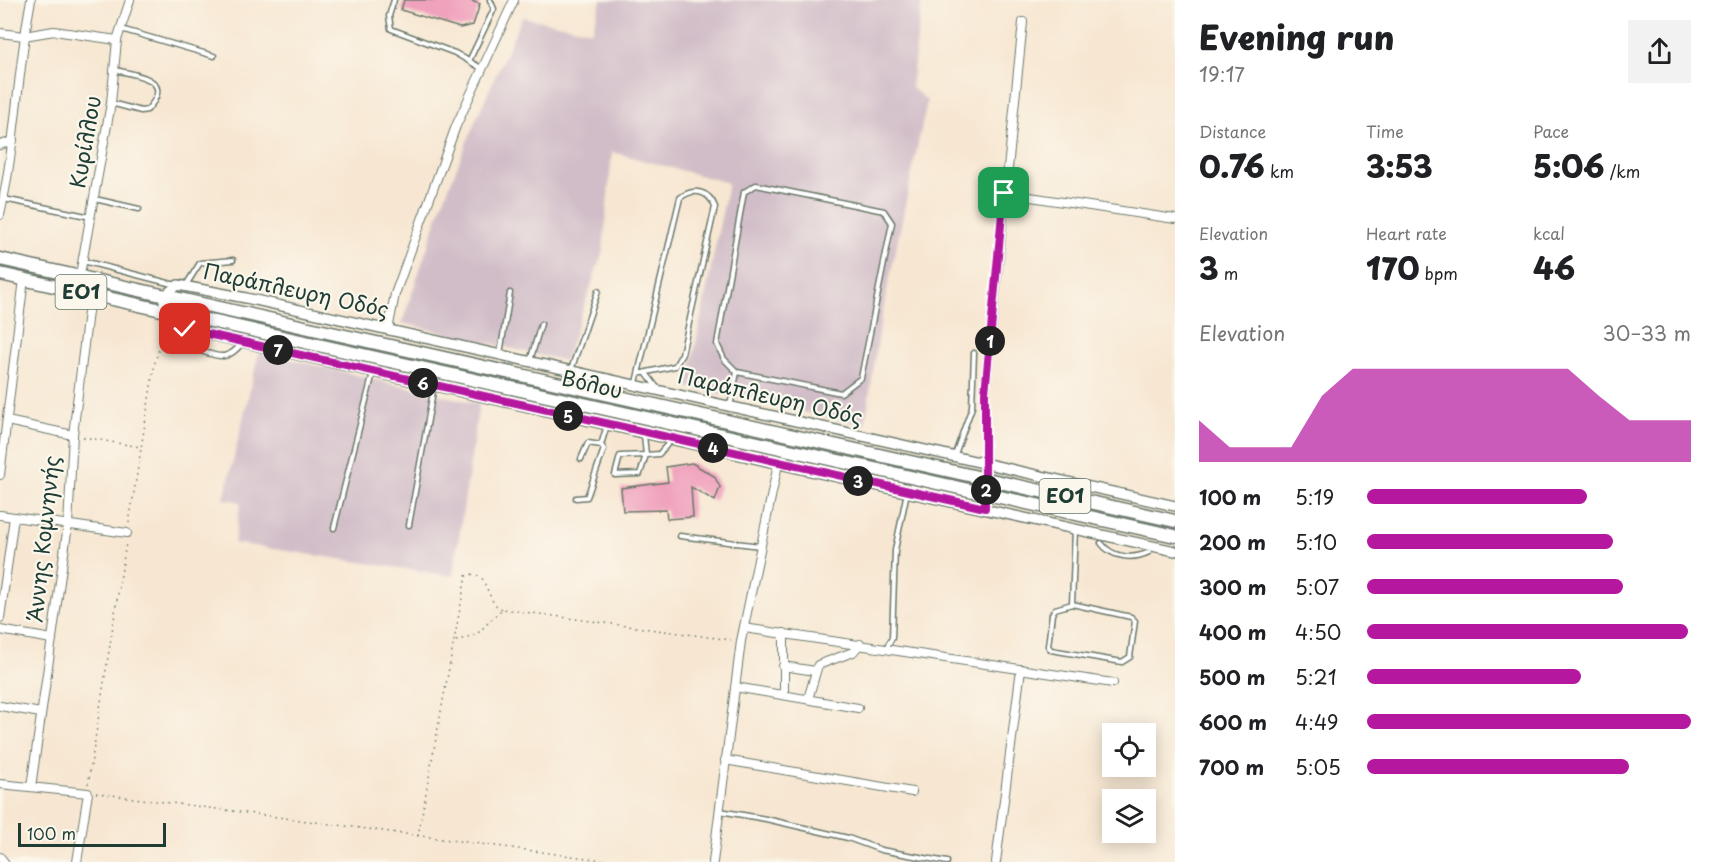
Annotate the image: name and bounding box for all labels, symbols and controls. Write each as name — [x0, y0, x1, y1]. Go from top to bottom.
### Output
text: Evening run — [1199, 11, 1394, 61]
button: share — [1628, 20, 1691, 83]
text: 19:17 — [1199, 59, 1245, 89]
street label: Κυρίλλου — [60, 93, 108, 190]
text: Distance — [1199, 119, 1266, 143]
text: Time — [1366, 119, 1404, 143]
text: Pace — [1533, 119, 1569, 143]
text: 0.76 — [1199, 143, 1265, 188]
text: 3:53 — [1366, 143, 1433, 188]
text: 5:06 — [1533, 143, 1605, 188]
text: km — [1265, 159, 1294, 183]
text: /km — [1605, 159, 1640, 183]
pin — [978, 167, 1029, 218]
icon: arrive — [987, 176, 1020, 209]
text: Elevation — [1199, 221, 1268, 245]
text: Heart rate — [1366, 221, 1447, 245]
text: kcal — [1533, 221, 1565, 245]
text: 3 — [1199, 245, 1219, 290]
text: 170 — [1366, 245, 1419, 290]
text: 46 — [1533, 245, 1575, 290]
street label: Παράπλευρη Οδός — [201, 254, 392, 324]
text: m — [1219, 261, 1238, 285]
text: bpm — [1419, 261, 1458, 285]
road number: ΕΟ1 — [56, 275, 106, 309]
pin — [159, 303, 210, 354]
icon: check — [168, 312, 201, 345]
text: Elevation — [1199, 318, 1285, 348]
text: 30–33 m — [1603, 318, 1691, 348]
pin: 1 — [975, 326, 1005, 356]
text: 1 — [986, 329, 994, 353]
pin: 7 — [263, 335, 293, 365]
text: 7 — [273, 338, 283, 362]
street label: Παράπλευρη Οδός — [675, 358, 866, 432]
street label: Βόλου — [559, 361, 626, 406]
pin: 6 — [408, 368, 438, 398]
text: 6 — [417, 371, 429, 395]
pin: 5 — [553, 401, 583, 431]
text: 5 — [563, 404, 573, 428]
pin: 4 — [698, 433, 728, 463]
text: 4 — [708, 436, 718, 460]
street label: Άννης Κομνηνής — [17, 454, 67, 624]
pin: 3 — [843, 466, 873, 496]
text: 3 — [853, 469, 863, 493]
pin: 2 — [971, 475, 1001, 505]
text: 2 — [980, 478, 992, 502]
road number: ΕΟ1 — [1040, 479, 1090, 513]
text: 100 m — [1199, 482, 1261, 512]
text: 5:19 — [1295, 482, 1334, 512]
text: 200 m — [1199, 527, 1266, 557]
text: 5:10 — [1295, 527, 1337, 557]
text: 300 m — [1199, 572, 1267, 602]
text: 5:07 — [1295, 572, 1339, 602]
text: 400 m — [1199, 617, 1267, 647]
text: 4:50 — [1295, 617, 1341, 647]
text: 500 m — [1199, 662, 1266, 692]
text: 5:21 — [1295, 662, 1337, 692]
text: 600 m — [1199, 707, 1267, 737]
text: 4:49 — [1295, 707, 1338, 737]
map controls — [1102, 723, 1156, 843]
button: locate — [1102, 723, 1156, 777]
text: 700 m — [1199, 752, 1264, 782]
text: 5:05 — [1295, 752, 1341, 782]
button: layers — [1102, 789, 1156, 843]
scale bar — [18, 820, 166, 848]
text: 100 m — [27, 821, 76, 845]

